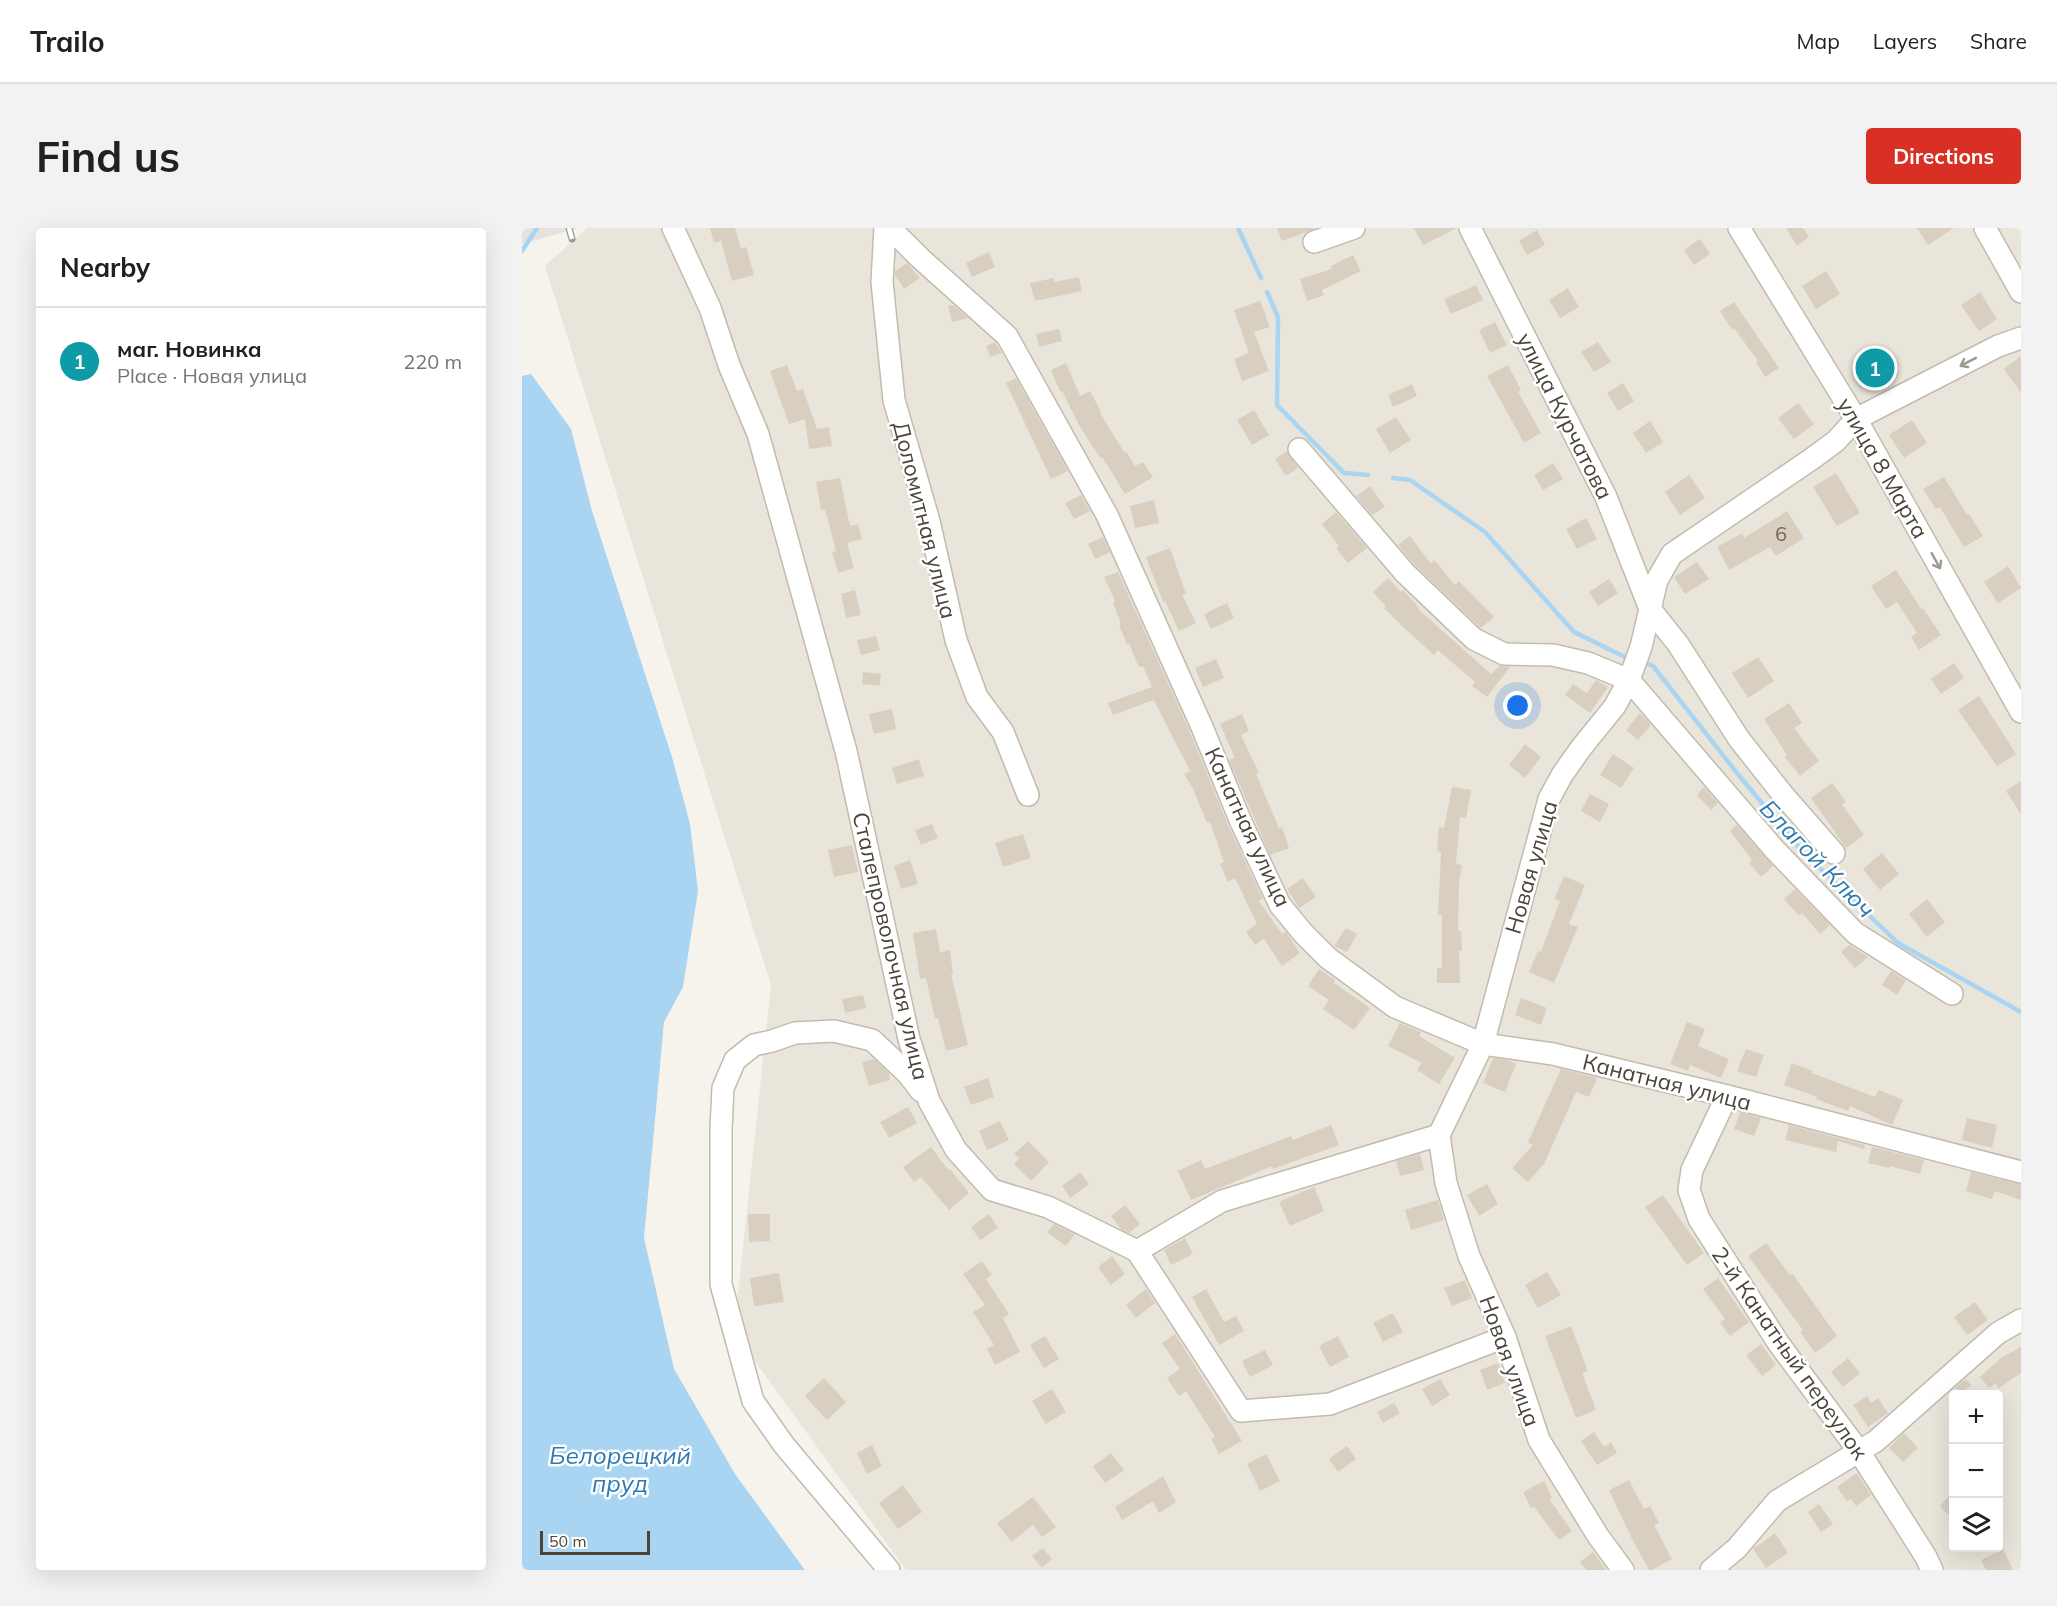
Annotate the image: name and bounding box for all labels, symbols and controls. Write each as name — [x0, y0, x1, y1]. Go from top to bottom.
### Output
text: Trailo — [30, 24, 105, 59]
text: Map — [1797, 28, 1840, 54]
text: Layers — [1873, 28, 1937, 54]
text: Share — [1970, 28, 2027, 54]
button: Directions — [1866, 128, 2021, 184]
text: Find us — [36, 130, 180, 183]
text: Nearby — [60, 251, 150, 284]
street label: улица Курчатова — [1511, 328, 1619, 504]
text: маг. Новинка — [117, 335, 262, 363]
pin: 1 — [1856, 346, 1894, 390]
text: 1 — [74, 349, 86, 374]
text: 220 m — [403, 349, 462, 374]
one-way arrow — [1959, 357, 1977, 368]
text: Place · Новая улица — [117, 363, 307, 388]
street label: улица 8 Марта — [1831, 393, 1935, 543]
street label: Доломитная улица — [887, 418, 963, 622]
house number: 6 — [1775, 521, 1787, 546]
one-way arrow — [1931, 552, 1942, 570]
your location — [1503, 691, 1532, 720]
street label: Канатная улица — [1199, 743, 1297, 911]
water label: Благой Ключ — [1754, 793, 1881, 924]
street label: Новая улица — [1499, 797, 1563, 937]
street label: Сталепроволочная улица — [847, 809, 935, 1083]
street label: Канатная улица — [1580, 1047, 1754, 1117]
street label: 2-й Канатный переулок — [1706, 1241, 1874, 1465]
street label: Новая улица — [1473, 1292, 1547, 1430]
map controls — [1949, 1390, 2003, 1552]
button: + — [1949, 1390, 2003, 1444]
water label: Белорецкий пруд — [549, 1440, 691, 1498]
button: − — [1949, 1444, 2003, 1498]
button: layers — [1949, 1498, 2003, 1552]
scale bar — [540, 1528, 650, 1556]
text: 50 m — [549, 1531, 586, 1551]

